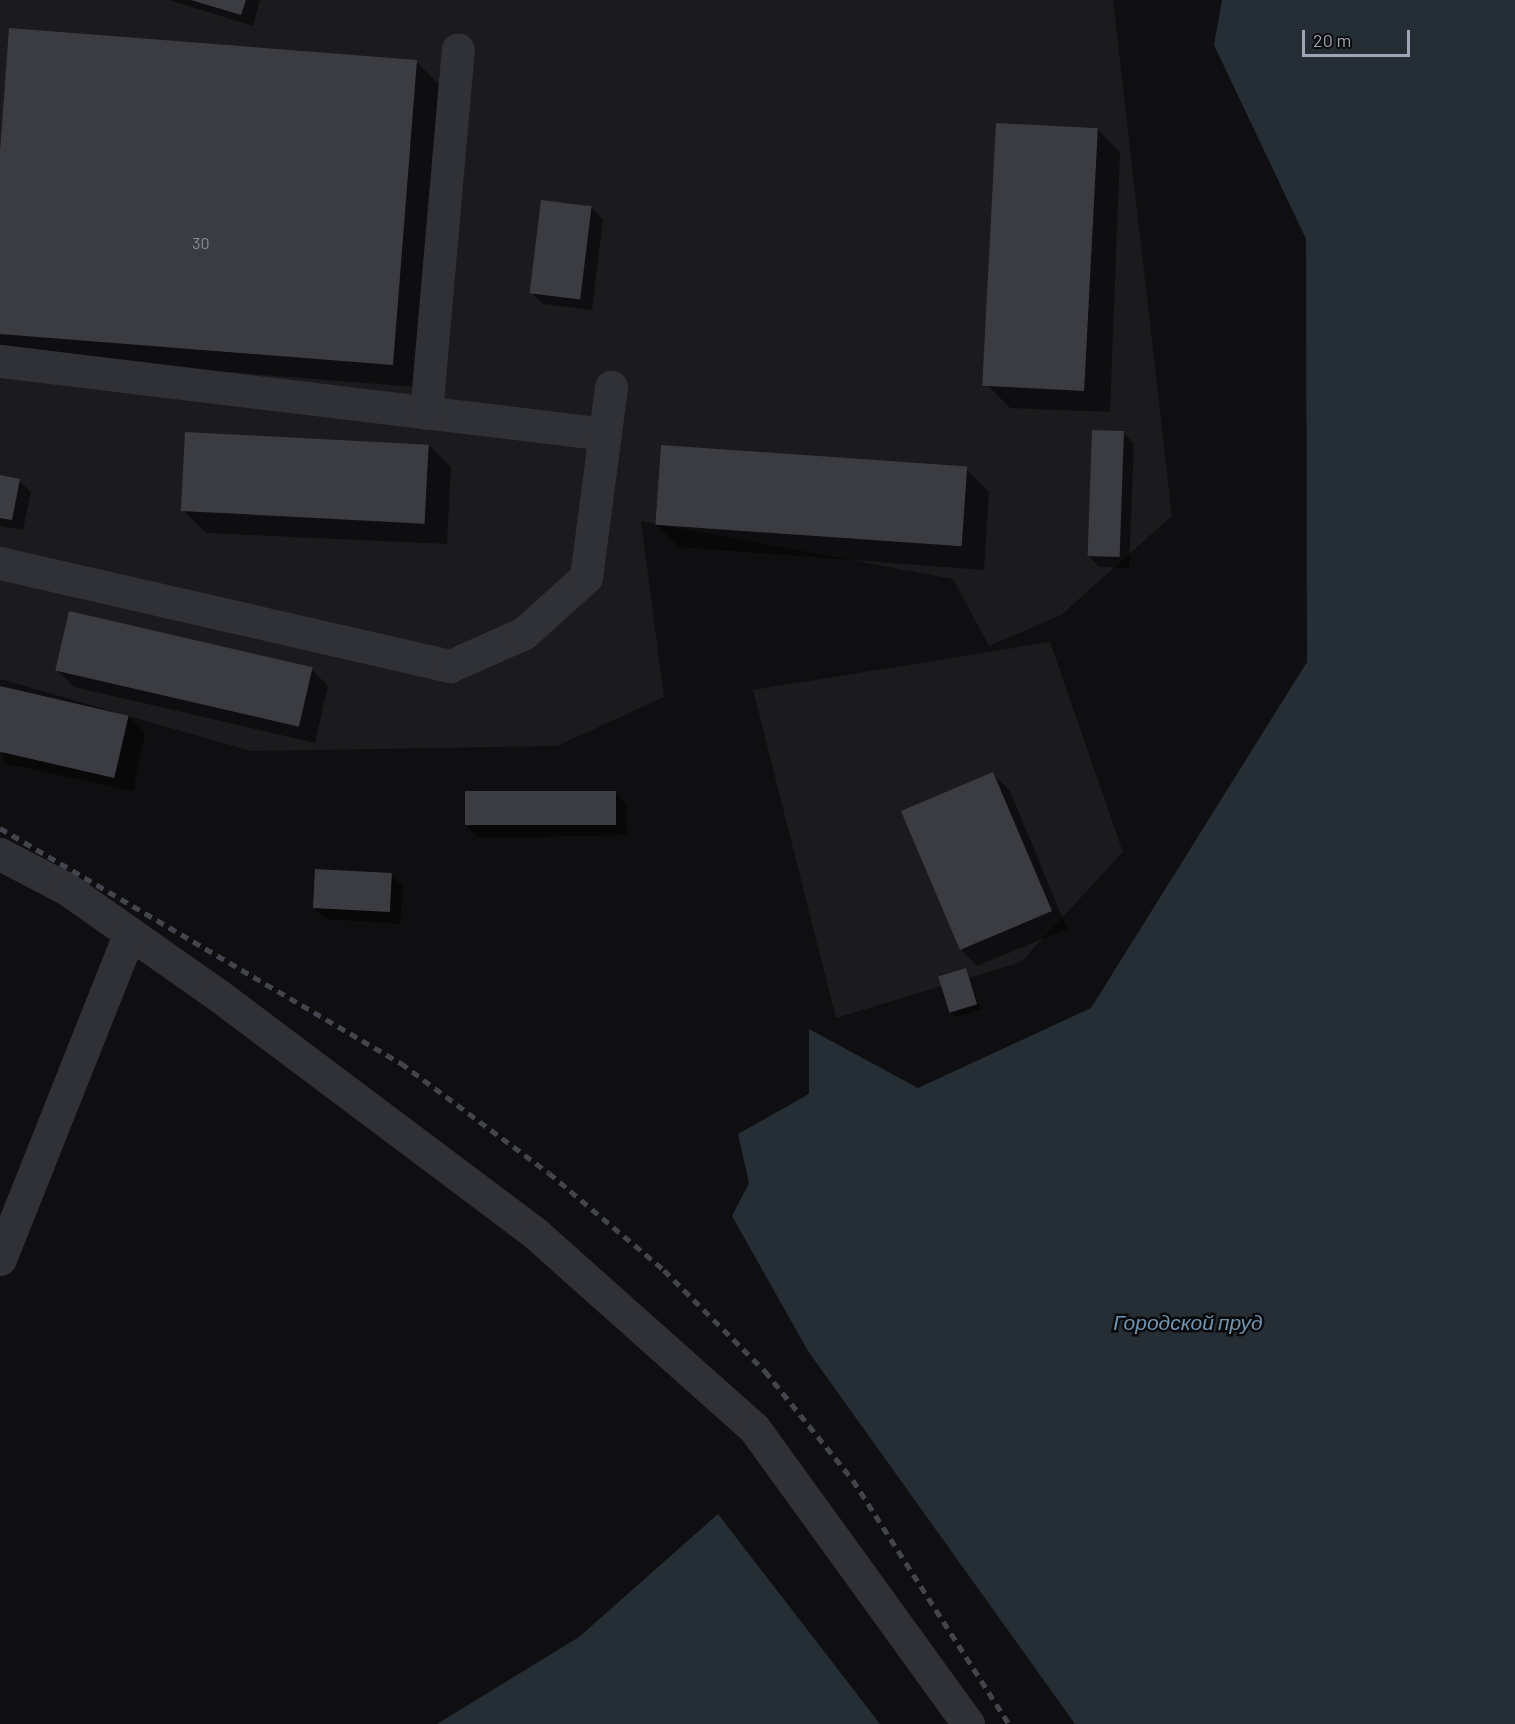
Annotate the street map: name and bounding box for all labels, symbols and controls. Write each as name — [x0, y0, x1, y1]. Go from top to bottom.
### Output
scale bar — [1305, 18, 1413, 56]
text: 20 m — [1313, 29, 1351, 51]
house number: 30 — [192, 233, 210, 253]
water label: Городской пруд — [1113, 1309, 1263, 1335]

